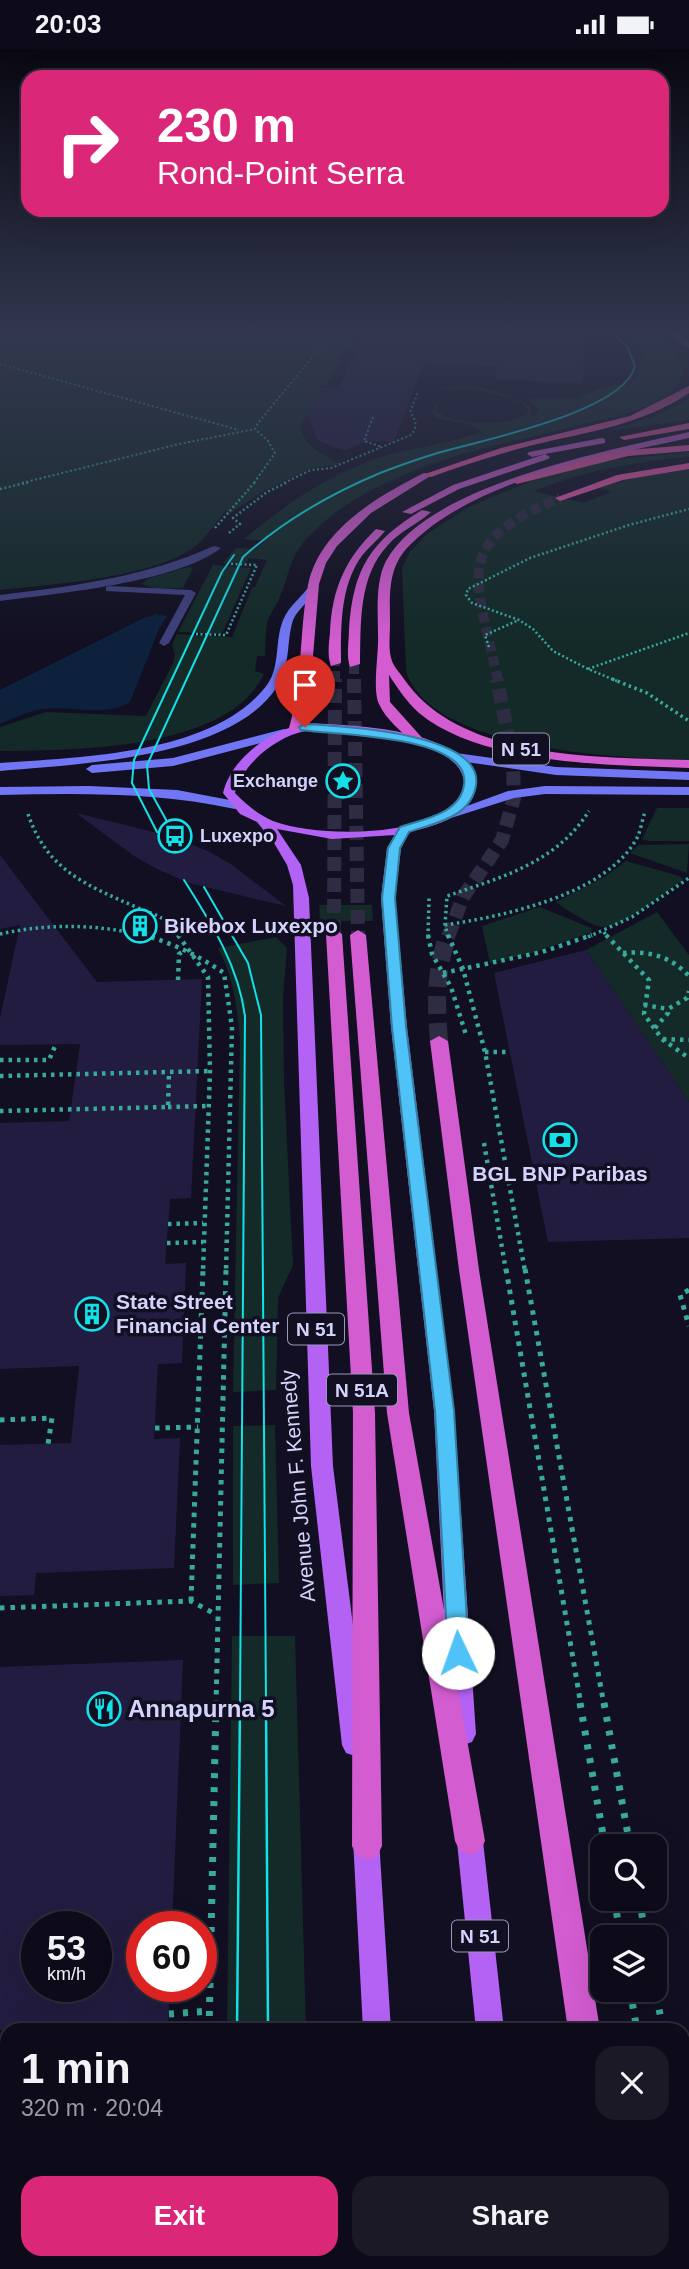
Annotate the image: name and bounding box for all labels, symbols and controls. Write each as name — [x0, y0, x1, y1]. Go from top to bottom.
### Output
text: 20:03 — [35, 9, 102, 39]
icon: right — [42, 98, 133, 189]
text: 230 m — [157, 98, 296, 152]
text: Rond-Point Serra — [157, 155, 404, 191]
pin — [275, 655, 335, 727]
icon: arrive — [286, 666, 324, 704]
road number: N 51 — [493, 733, 549, 765]
place icon: Exchange — [324, 762, 362, 800]
place label: Exchange — [233, 771, 318, 791]
bus stop icon: Luxexpo — [156, 817, 194, 855]
place label: Luxexpo — [200, 826, 274, 846]
building icon: Bikebox Luxexpo — [121, 907, 159, 945]
place label: Bikebox Luxexpo — [164, 914, 338, 937]
bank icon: BGL BNP Paribas — [541, 1121, 579, 1159]
place label: BGL BNP Paribas — [472, 1162, 648, 1185]
place label: State Street Financial Center — [116, 1290, 279, 1337]
building icon: State Street Financial Center — [73, 1295, 111, 1333]
road number: N 51 — [288, 1313, 344, 1345]
street label: Avenue John F. Kennedy — [276, 1368, 319, 1603]
road number: N 51A — [327, 1375, 397, 1406]
position arrow — [421, 1616, 495, 1690]
restaurant icon: Annapurna 5 — [85, 1690, 123, 1728]
place label: Annapurna 5 — [128, 1695, 275, 1722]
map controls — [590, 1834, 667, 2002]
button: search — [590, 1834, 667, 1911]
speed limit sign: 60 — [126, 1911, 217, 2002]
road number: N 51 — [452, 1920, 508, 1951]
button: layers — [590, 1925, 667, 2002]
text: 53 — [47, 1928, 86, 1967]
text: km/h — [47, 1964, 86, 1984]
text: 1 min — [21, 2045, 131, 2092]
button: close — [595, 2046, 669, 2120]
text: 320 m · 20:04 — [21, 2095, 163, 2121]
button: Exit — [21, 2176, 338, 2256]
button: Share — [352, 2176, 669, 2256]

